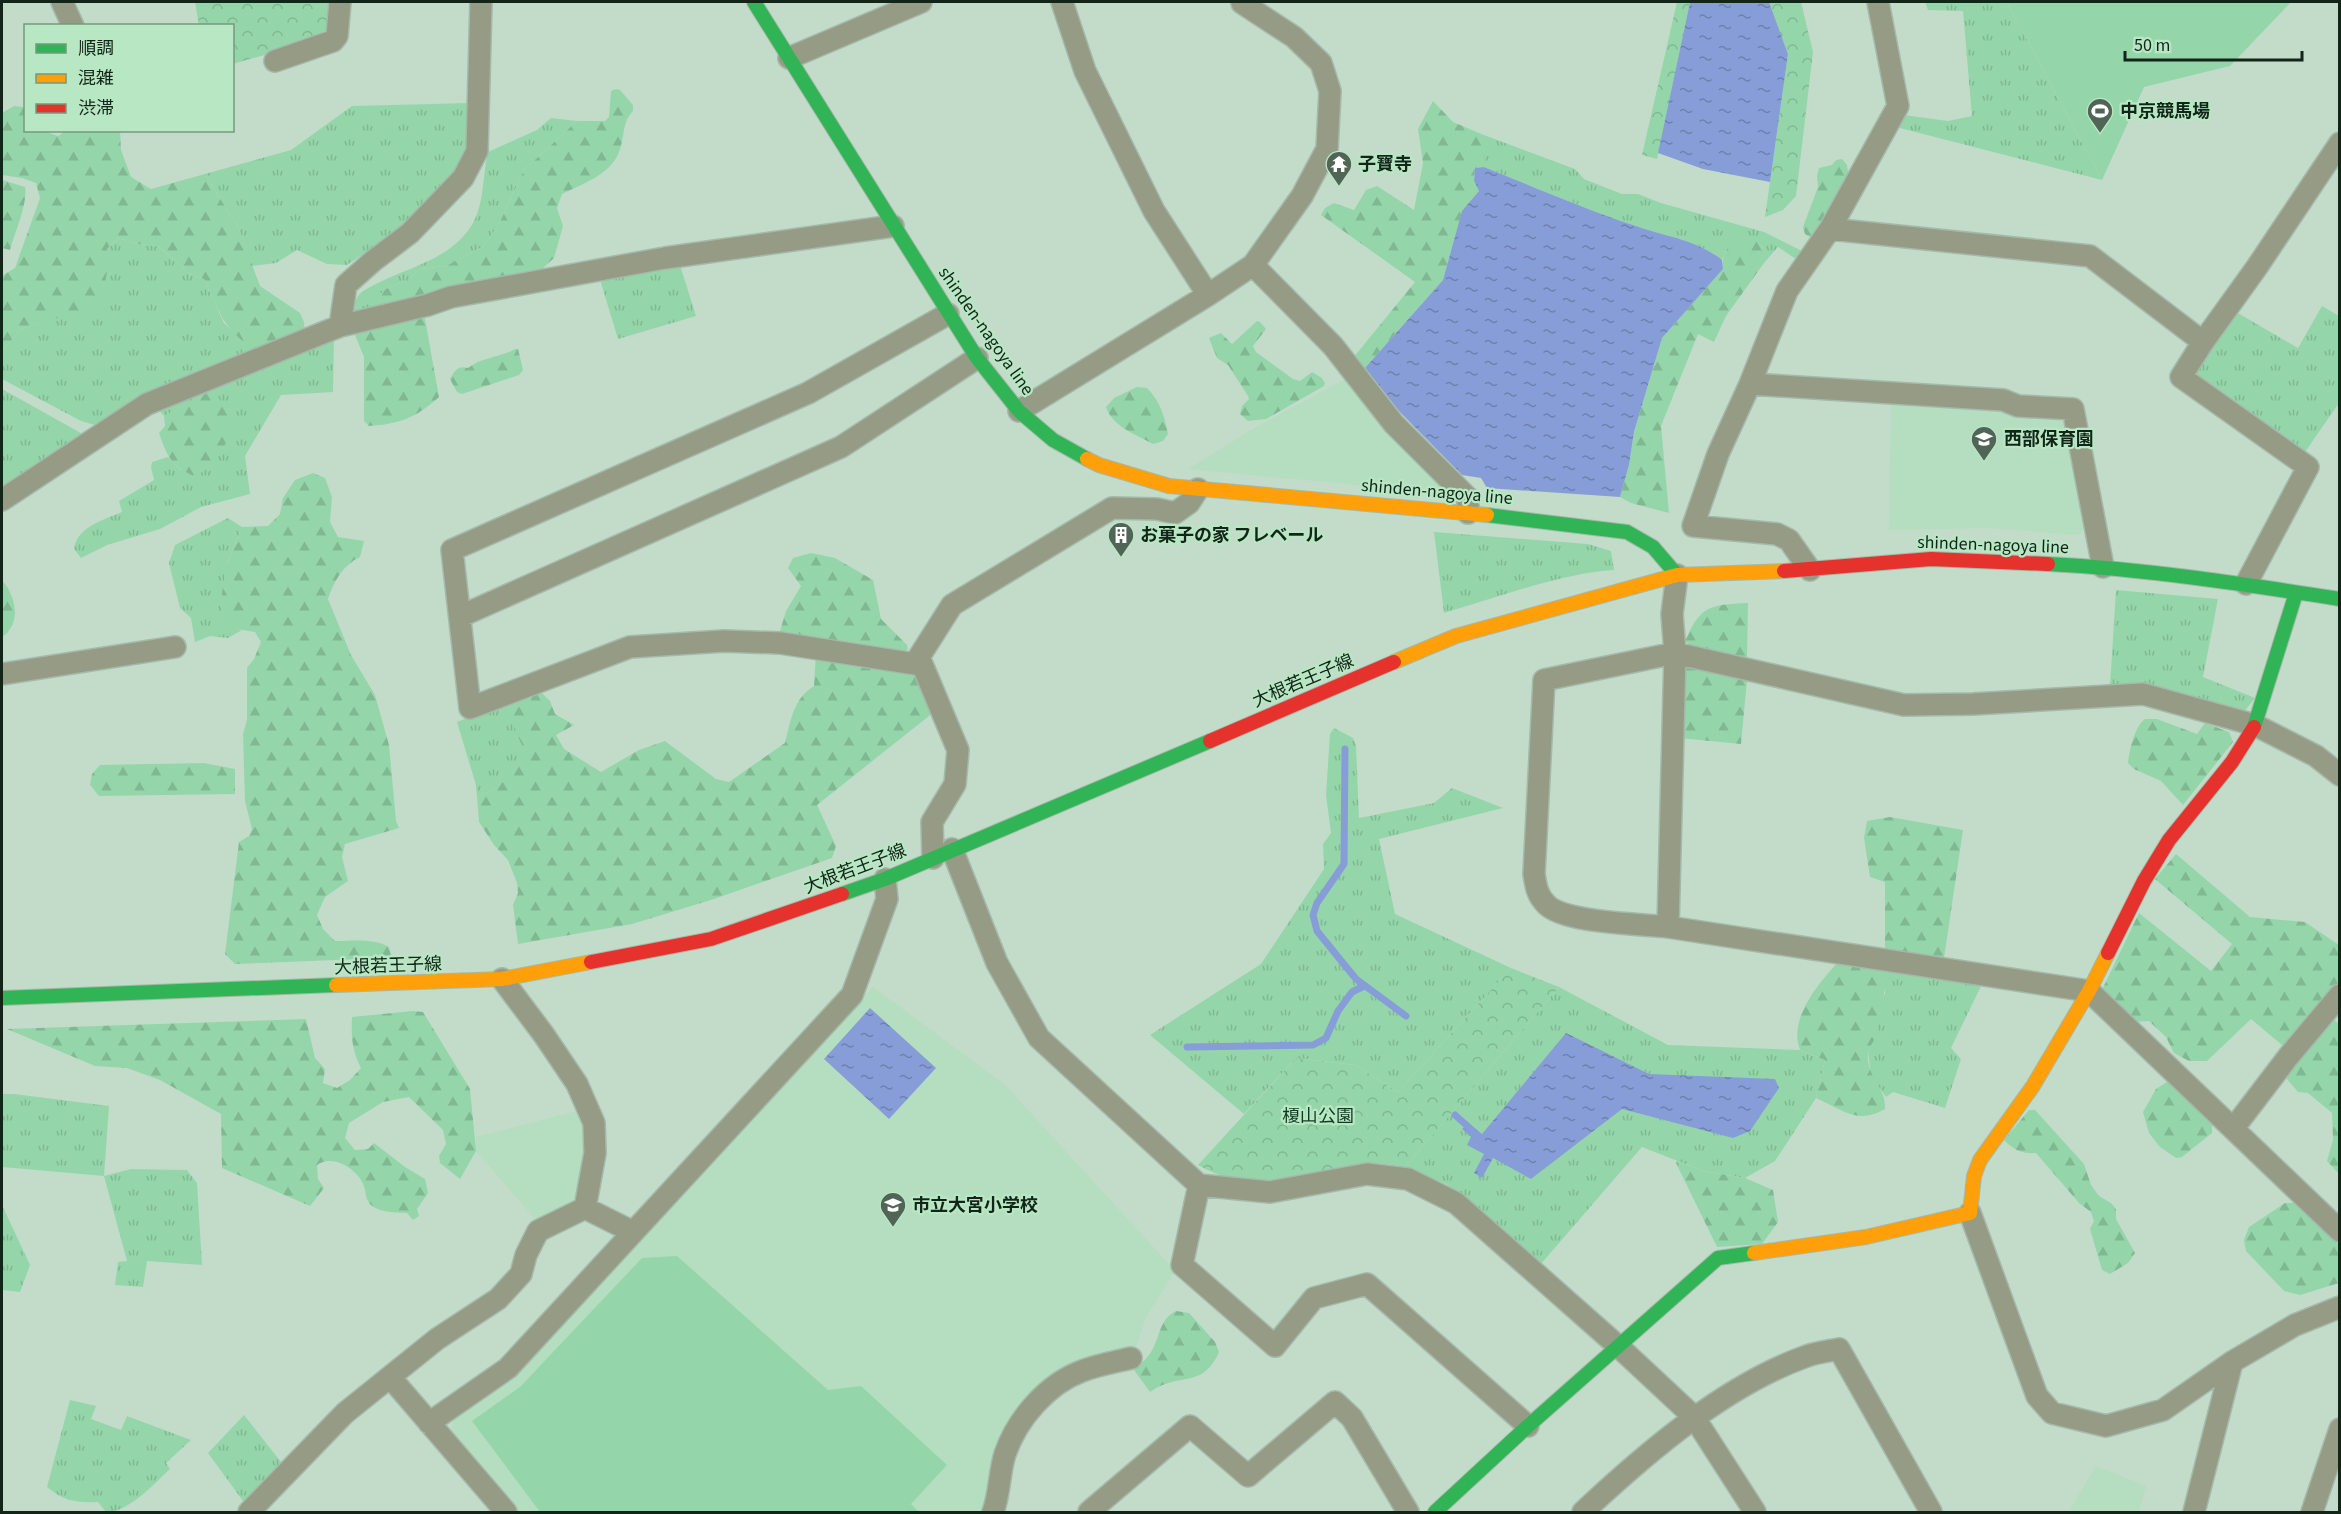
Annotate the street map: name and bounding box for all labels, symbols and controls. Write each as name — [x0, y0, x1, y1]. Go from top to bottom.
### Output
legend — [24, 24, 234, 132]
scale bar — [2125, 24, 2302, 62]
text: 50 m — [2134, 33, 2170, 58]
text: 順調 — [78, 36, 114, 61]
text: 混雑 — [78, 66, 114, 91]
text: 渋滞 — [78, 96, 114, 121]
sports icon: 中京競馬場 — [2085, 96, 2115, 134]
place label: 中京競馬場 — [2120, 99, 2210, 124]
temple icon: 子寶寺 — [1324, 149, 1354, 187]
place label: 子寶寺 — [1358, 152, 1412, 177]
street label: shinden-nagoya line — [932, 262, 1040, 400]
school or university icon: 西部保育園 — [1969, 424, 1999, 462]
place label: 西部保育園 — [2004, 427, 2094, 452]
street label: shinden-nagoya line — [1360, 473, 1514, 511]
building icon: お菓子の家 フレベール — [1106, 520, 1136, 558]
place label: お菓子の家 フレベール — [1140, 523, 1324, 548]
street label: shinden-nagoya line — [1917, 530, 2069, 560]
street label: 大根若王子線 — [1248, 648, 1358, 714]
street label: 大根若王子線 — [800, 838, 910, 900]
street label: 大根若王子線 — [334, 952, 442, 980]
park label: 榎山公園 — [1282, 1104, 1354, 1129]
school or university icon: 市立大宮小学校 — [878, 1190, 908, 1228]
place label: 市立大宮小学校 — [912, 1193, 1038, 1218]

